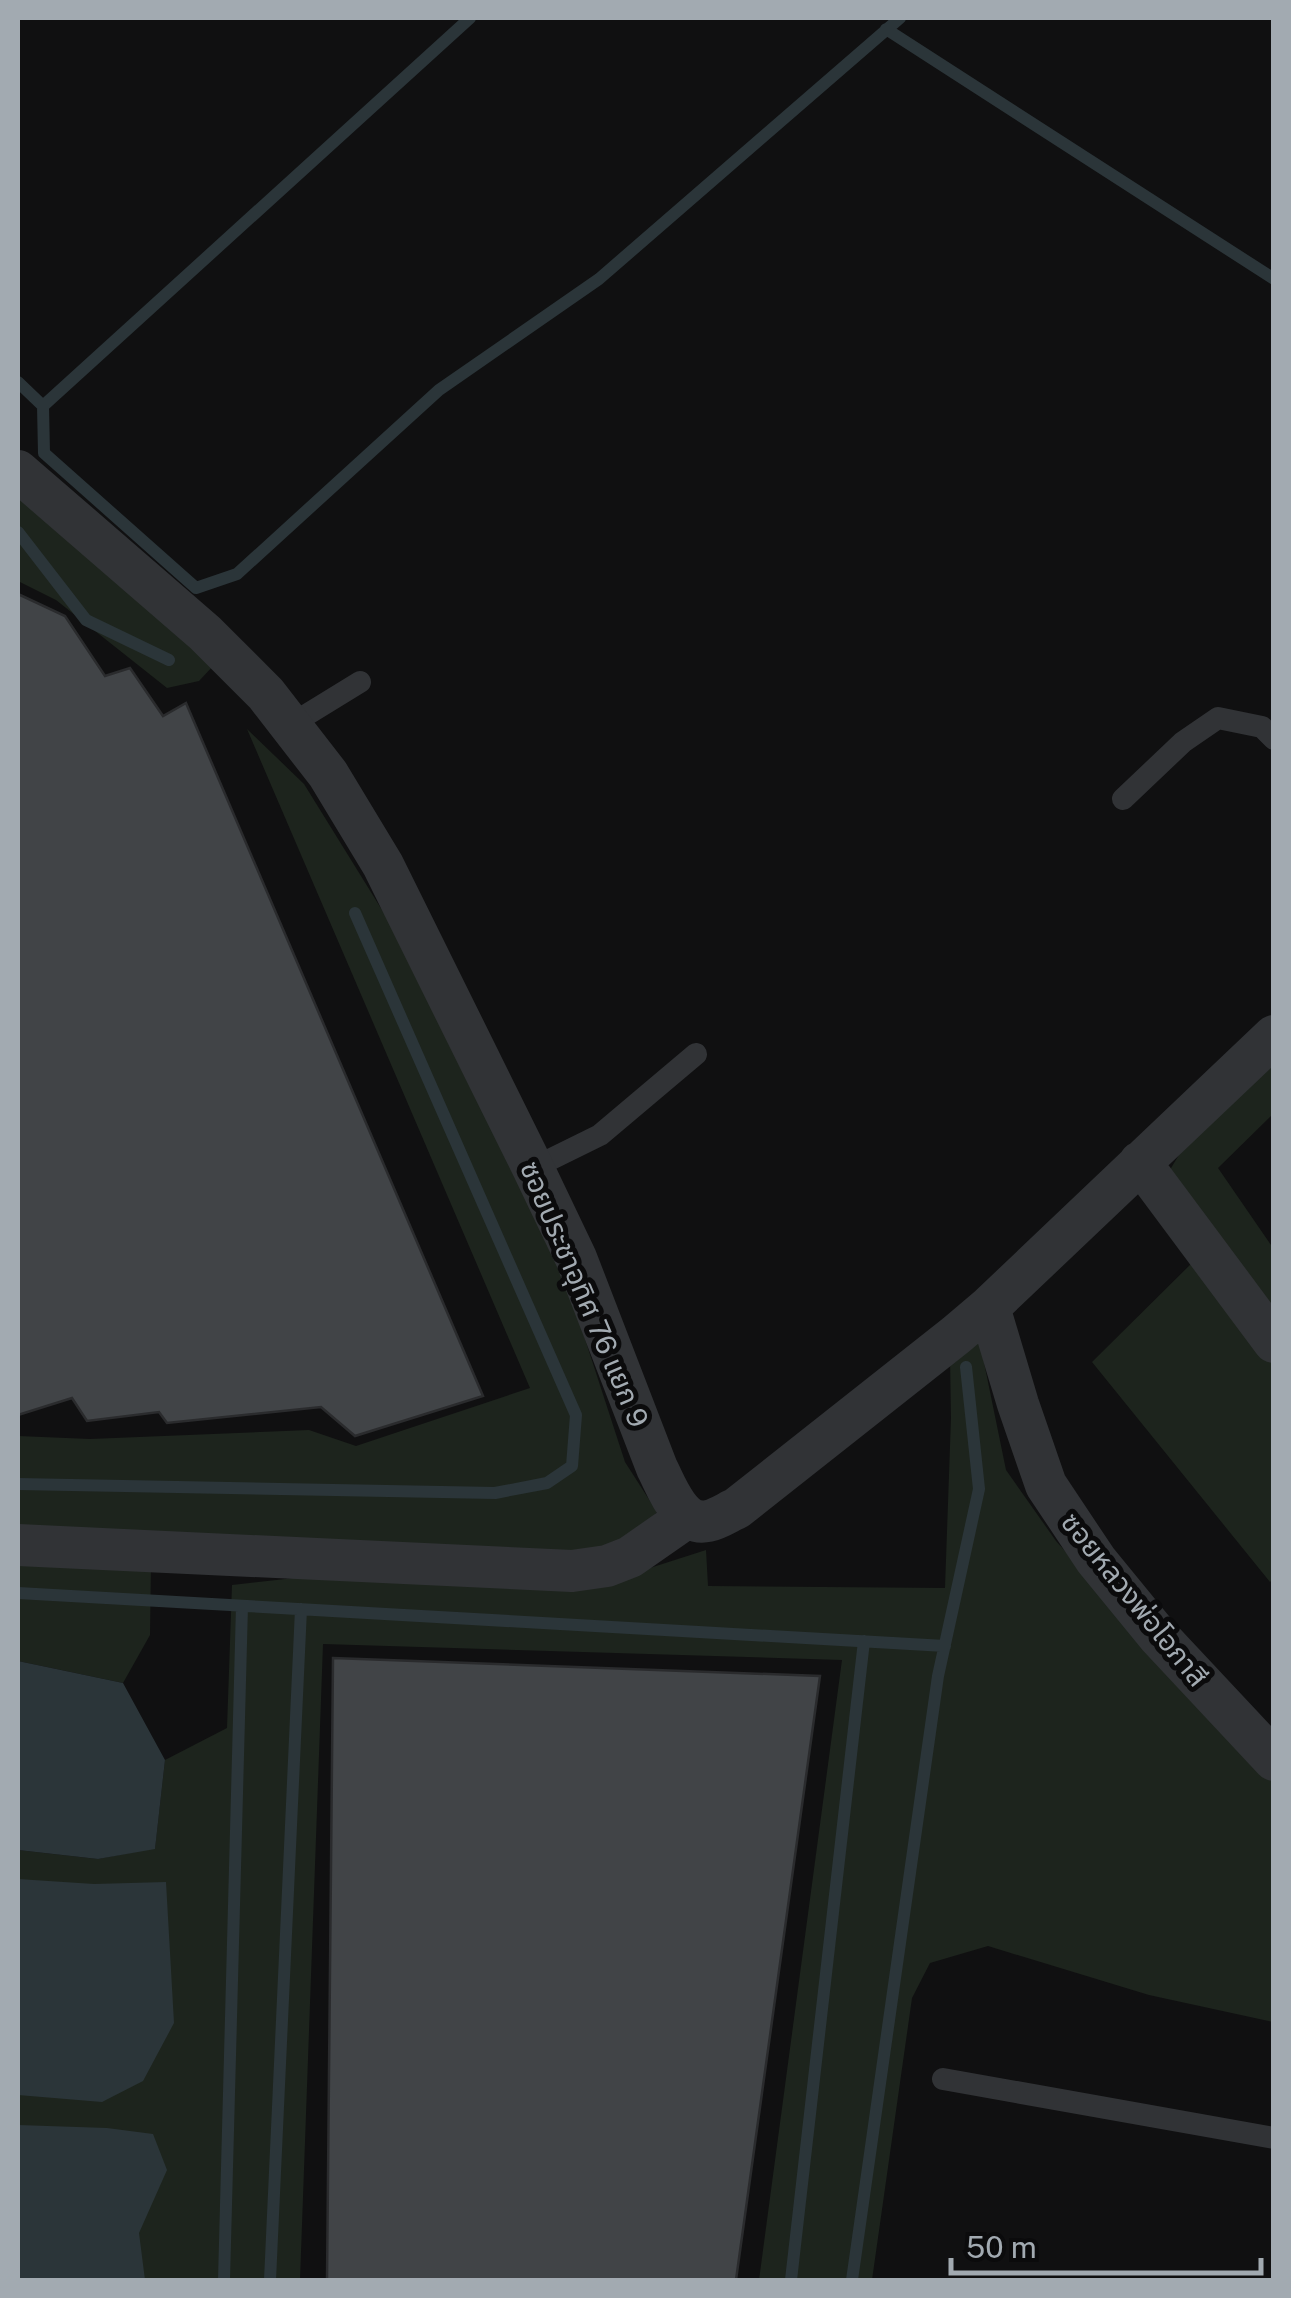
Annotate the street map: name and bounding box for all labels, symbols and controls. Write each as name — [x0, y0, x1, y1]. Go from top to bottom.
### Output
street label: ซอยประชาอุทิศ 76 แยก 9 — [513, 1156, 656, 1432]
street label: ซอยหลวงพ่อโอภาสี — [1055, 1506, 1215, 1692]
scale bar — [951, 2213, 1261, 2275]
text: 50 m — [966, 2229, 1037, 2265]

